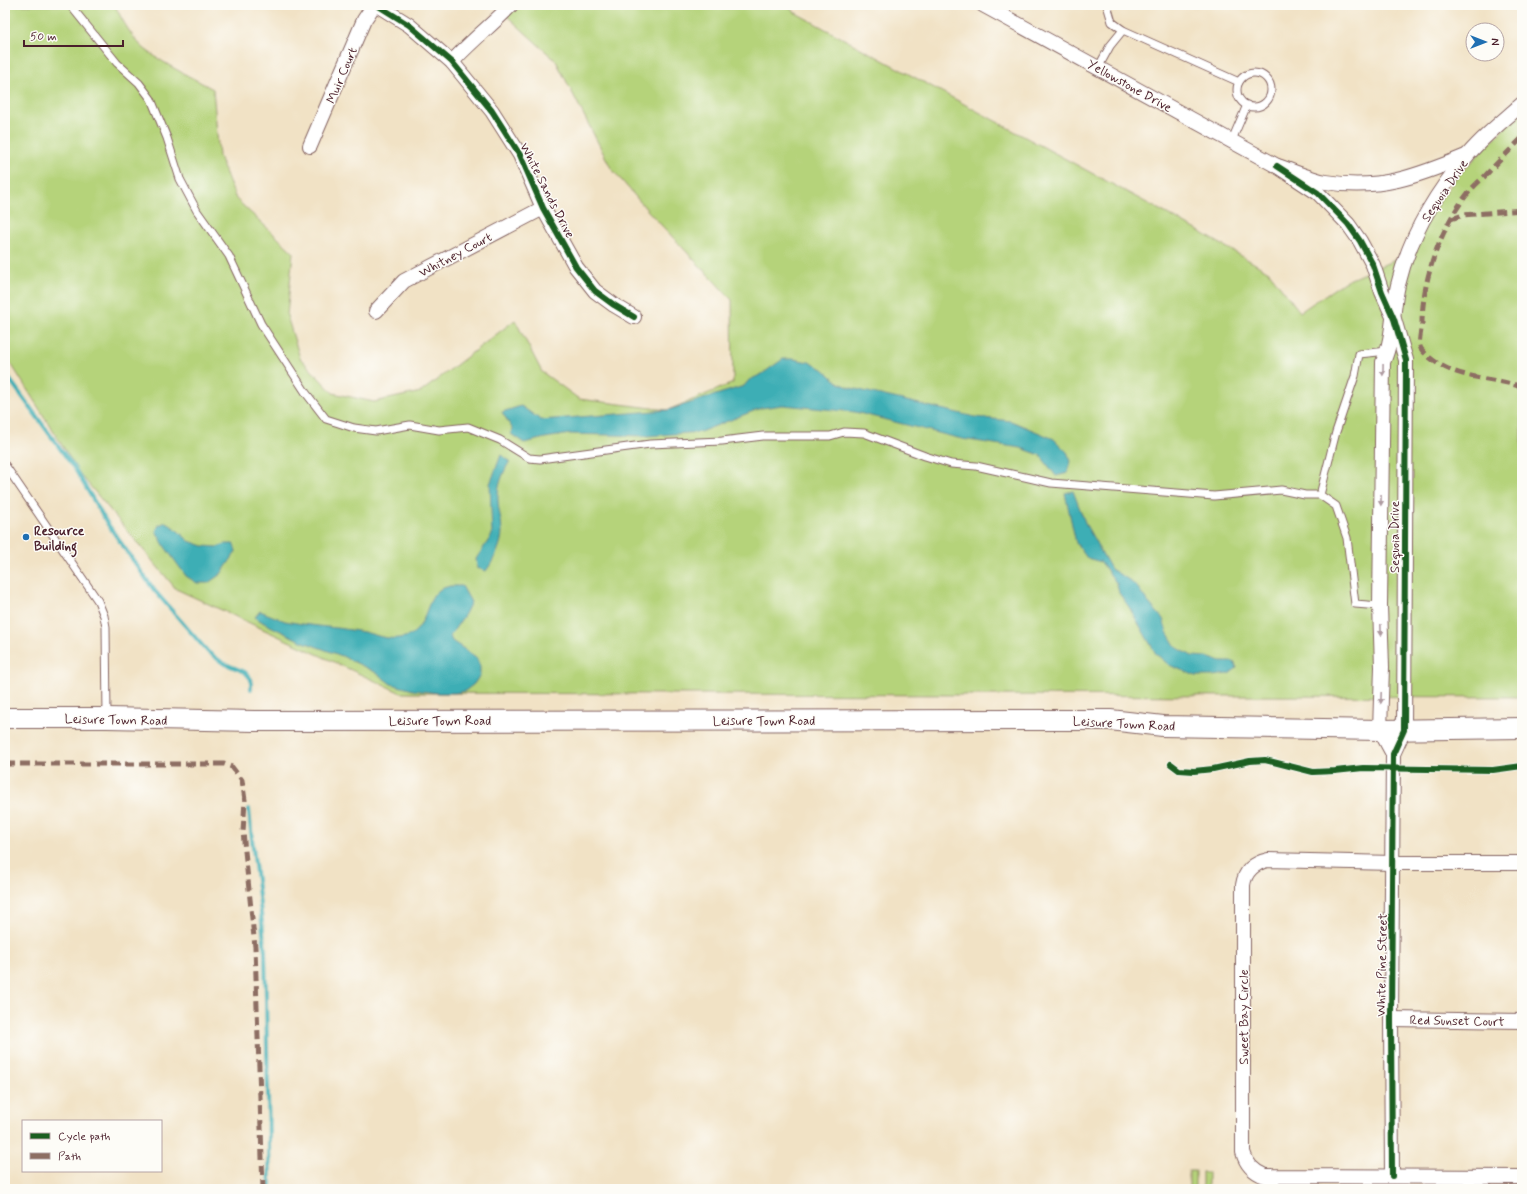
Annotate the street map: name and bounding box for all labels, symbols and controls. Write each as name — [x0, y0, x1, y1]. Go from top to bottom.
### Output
scale bar — [24, 22, 123, 48]
north arrow — [1465, 22, 1505, 62]
text: 50 m — [30, 29, 57, 45]
text: N — [1487, 38, 1501, 46]
street label: Muir Court — [323, 45, 362, 106]
street label: Yellowstone Drive — [1084, 56, 1175, 117]
street label: White Sands Drive — [515, 140, 578, 241]
street label: Sequoia Drive — [1418, 156, 1472, 226]
street label: Whitney Court — [416, 229, 495, 282]
one-way arrow — [1380, 364, 1386, 377]
one-way arrow — [1378, 494, 1384, 507]
street label: Sequoia Drive — [1387, 501, 1404, 573]
place label: Resource Building — [34, 523, 85, 558]
marker: Resource Building — [21, 532, 31, 542]
one-way arrow — [1378, 624, 1384, 637]
one-way arrow — [1378, 692, 1384, 705]
street label: Leisure Town Road — [65, 711, 167, 730]
street label: Leisure Town Road — [389, 713, 491, 730]
street label: Leisure Town Road — [713, 713, 815, 730]
street label: Leisure Town Road — [1072, 713, 1176, 736]
street label: White Pine Street — [1373, 913, 1392, 1017]
street label: Sweet Bay Circle — [1236, 969, 1253, 1065]
street label: Red Sunset Court — [1409, 1012, 1505, 1031]
legend — [22, 1120, 162, 1172]
text: Cycle path — [58, 1129, 110, 1145]
text: Path — [58, 1149, 81, 1165]

